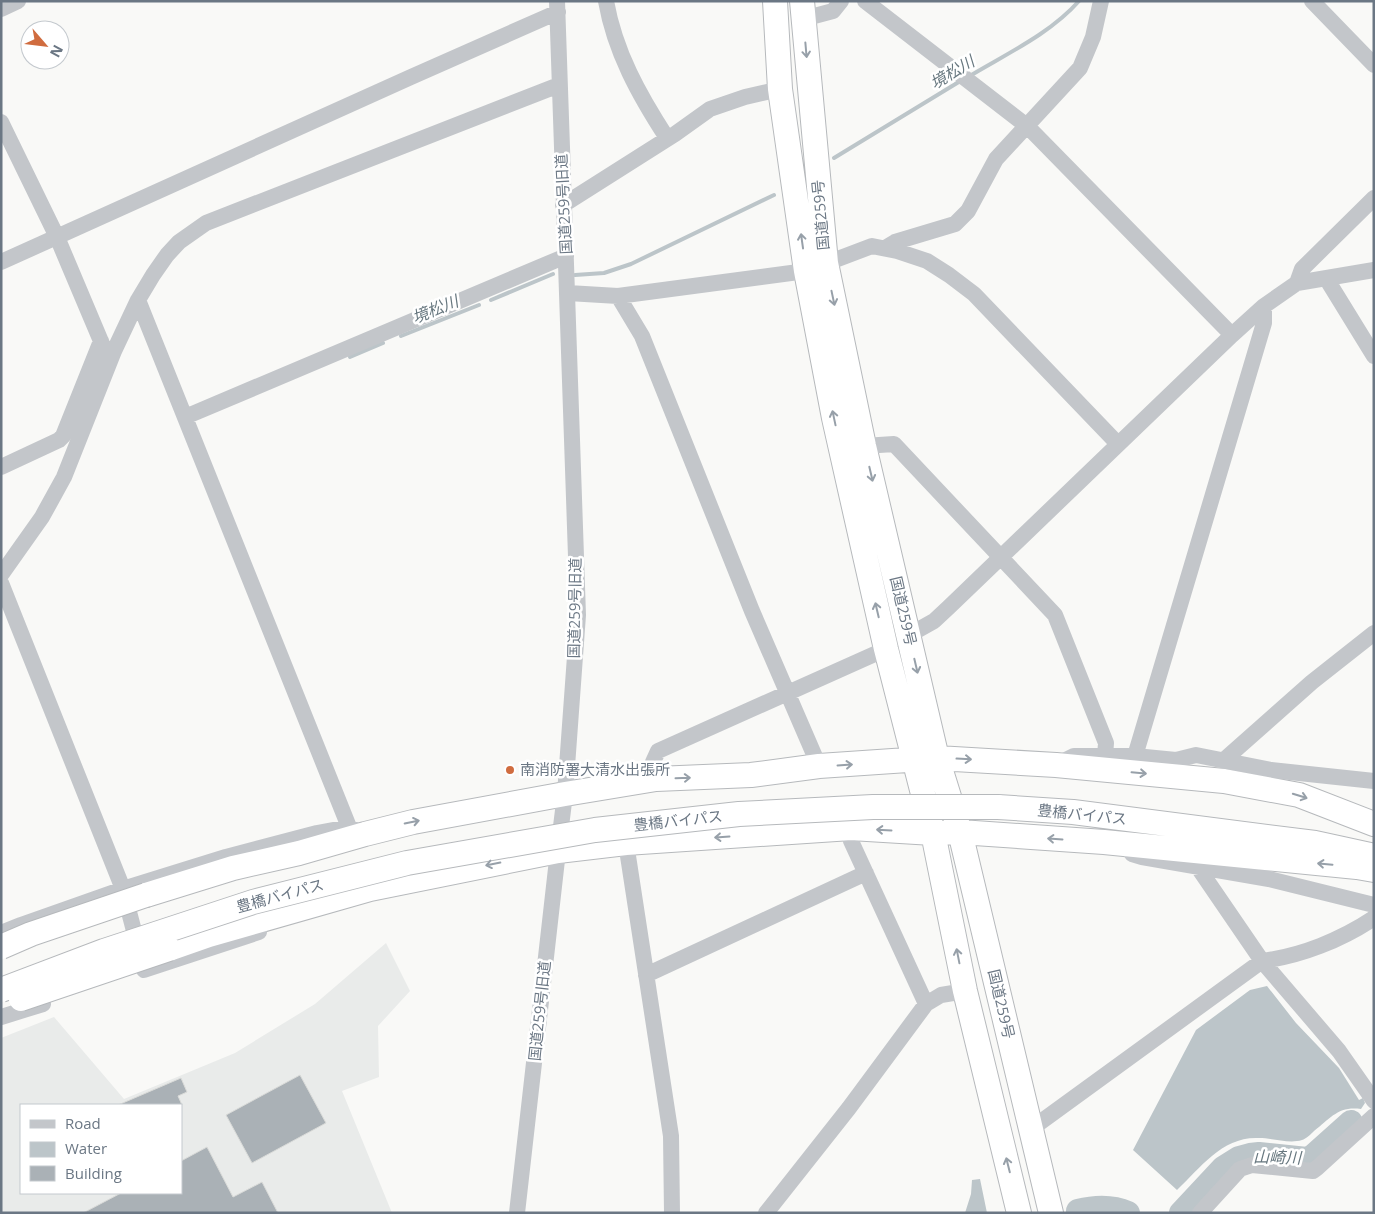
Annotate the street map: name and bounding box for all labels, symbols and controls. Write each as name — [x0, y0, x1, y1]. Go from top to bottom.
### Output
north arrow — [20, 20, 70, 70]
text: N — [46, 42, 68, 61]
one-way arrow — [801, 42, 811, 58]
water label: 境松川 — [926, 49, 980, 94]
street label: 国道259号旧道 — [550, 153, 576, 255]
street label: 国道259号 — [807, 179, 833, 251]
one-way arrow — [796, 233, 806, 249]
water label: 境松川 — [409, 289, 463, 328]
one-way arrow — [829, 290, 838, 306]
one-way arrow — [828, 410, 838, 426]
one-way arrow — [867, 466, 876, 482]
street label: 国道259号旧道 — [563, 557, 585, 659]
street label: 国道259号 — [886, 574, 922, 647]
one-way arrow — [872, 603, 881, 619]
one-way arrow — [912, 658, 921, 674]
one-way arrow — [956, 755, 972, 764]
place label: 南消防署大清水出張所 — [520, 759, 670, 779]
one-way arrow — [836, 760, 852, 769]
marker: 南消防署大清水出張所 — [504, 764, 516, 776]
one-way arrow — [1131, 768, 1147, 778]
one-way arrow — [675, 773, 691, 782]
one-way arrow — [1291, 791, 1307, 801]
street label: 豊橋バイパス — [1036, 799, 1128, 829]
street label: 豊橋バイパス — [632, 805, 724, 835]
one-way arrow — [404, 817, 420, 826]
one-way arrow — [876, 826, 892, 835]
one-way arrow — [714, 832, 730, 841]
one-way arrow — [1047, 834, 1063, 843]
one-way arrow — [1318, 859, 1334, 868]
one-way arrow — [485, 860, 501, 870]
street label: 豊橋バイパス — [234, 874, 326, 916]
one-way arrow — [953, 949, 962, 965]
street label: 国道259号旧道 — [524, 960, 554, 1062]
street label: 国道259号 — [984, 967, 1020, 1040]
legend — [20, 1104, 182, 1194]
text: Road — [65, 1113, 101, 1133]
text: Water — [65, 1138, 107, 1158]
water label: 山崎川 — [1253, 1146, 1303, 1168]
one-way arrow — [1003, 1158, 1012, 1174]
text: Building — [65, 1163, 122, 1183]

